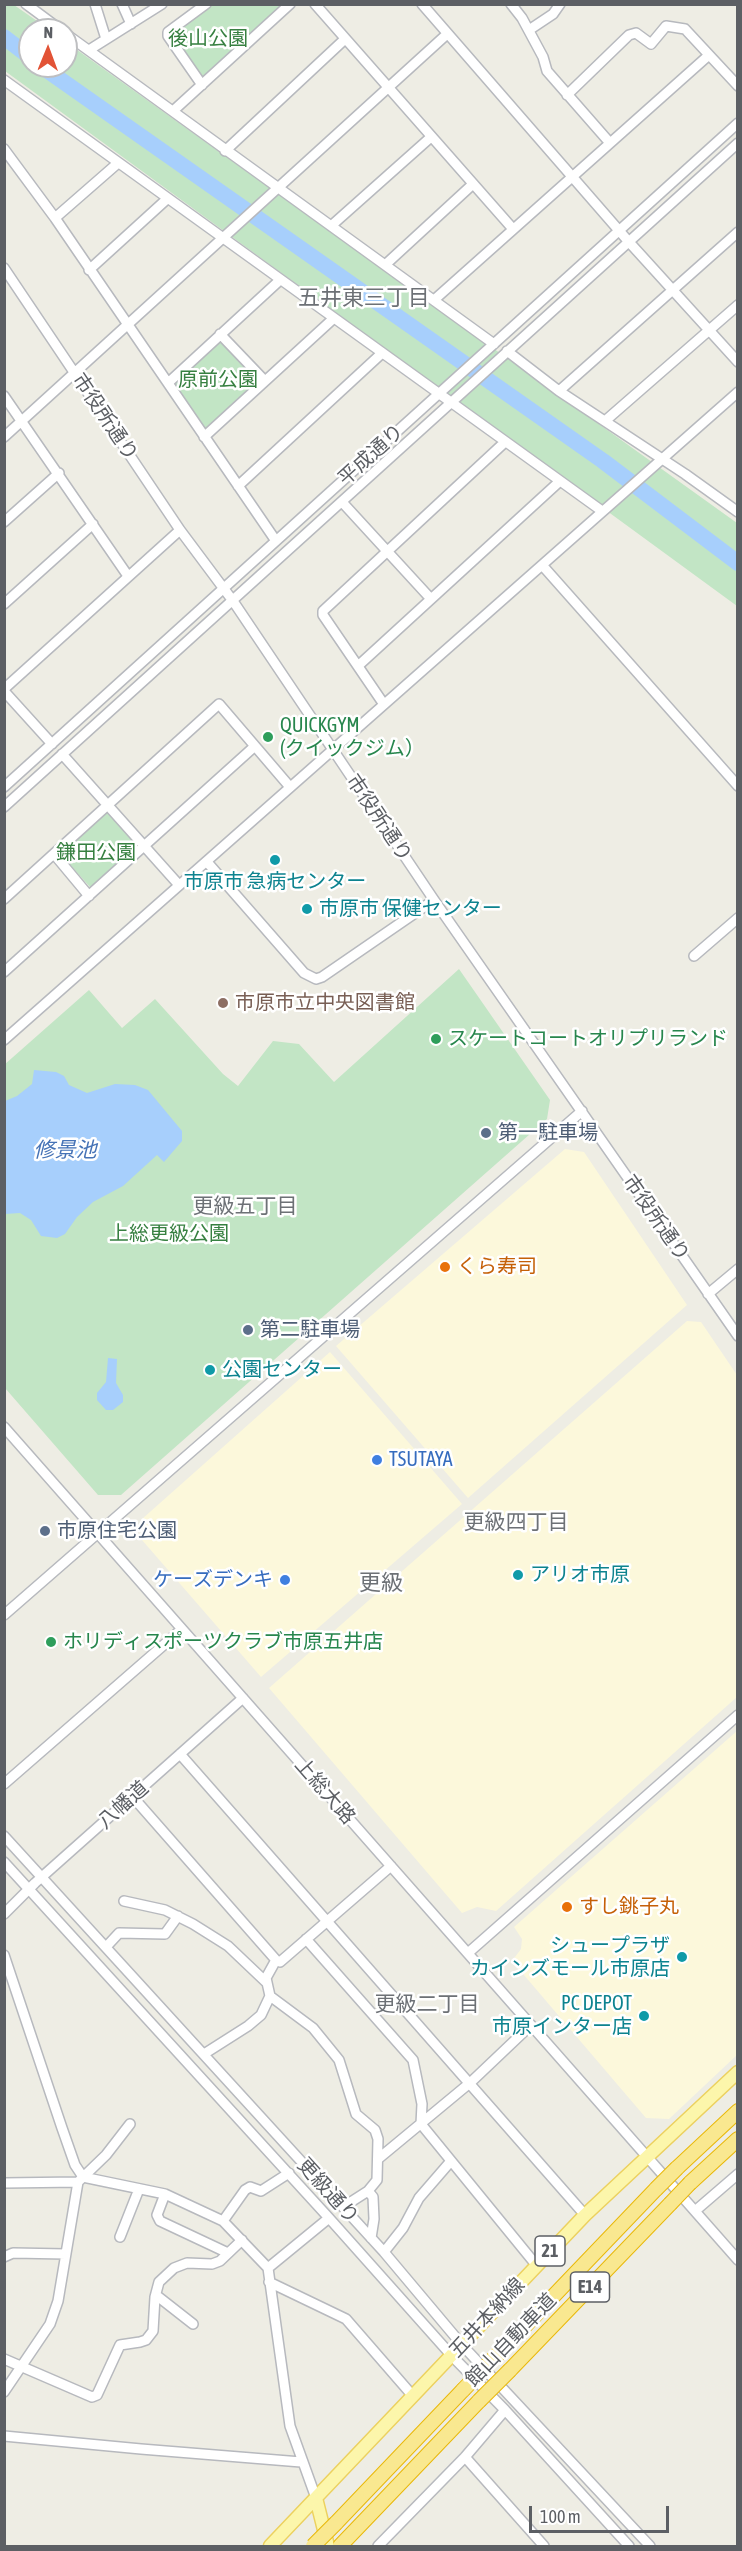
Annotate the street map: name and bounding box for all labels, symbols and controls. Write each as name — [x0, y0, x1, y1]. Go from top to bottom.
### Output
north arrow — [18, 18, 78, 78]
text: N — [43, 23, 53, 41]
park label: 後山公園 — [168, 27, 248, 51]
district label: 五井東三丁目 — [298, 285, 430, 311]
park label: 原前公園 — [178, 368, 258, 392]
street label: 市役所通り — [67, 369, 143, 465]
street label: 平成通り — [333, 419, 409, 491]
place label: QUICKGYM (クイックジム） — [280, 714, 425, 761]
marker: QUICKGYM (クイックジム） — [261, 730, 275, 744]
street label: 市役所通り — [341, 770, 417, 866]
park label: 鎌田公園 — [56, 841, 136, 865]
marker: 市原市 急病センター — [268, 853, 282, 867]
place label: 市原市 急病センター — [184, 870, 366, 894]
place label: 市原市 保健センター — [319, 897, 502, 921]
marker: 市原市 保健センター — [300, 902, 314, 916]
place label: 市原市立中央図書館 — [235, 991, 415, 1015]
marker: 市原市立中央図書館 — [216, 996, 230, 1010]
place label: スケートコートオリプリランド — [448, 1027, 728, 1051]
marker: スケートコートオリプリランド — [429, 1032, 443, 1046]
place label: 第一駐車場 — [498, 1121, 598, 1145]
marker: 第一駐車場 — [479, 1126, 493, 1140]
water label: 修景池 — [34, 1137, 96, 1163]
street label: 市役所通り — [617, 1170, 695, 1266]
district label: 更級五丁目 — [193, 1193, 297, 1219]
park label: 上総更級公園 — [109, 1222, 229, 1246]
place label: くら寿司 — [457, 1255, 537, 1279]
marker: くら寿司 — [438, 1260, 452, 1274]
place label: 第二駐車場 — [260, 1318, 360, 1342]
marker: 第二駐車場 — [241, 1323, 255, 1337]
place label: 公園センター — [222, 1358, 342, 1382]
marker: 公園センター — [203, 1363, 217, 1377]
place label: TSUTAYA — [389, 1448, 452, 1472]
marker: TSUTAYA — [370, 1453, 384, 1467]
district label: 更級四丁目 — [464, 1509, 568, 1535]
place label: 市原住宅公園 — [57, 1519, 177, 1543]
marker: 市原住宅公園 — [38, 1524, 52, 1538]
place label: アリオ市原 — [530, 1563, 630, 1587]
place label: ケーズデンキ — [153, 1568, 273, 1592]
marker: アリオ市原 — [511, 1568, 525, 1582]
district label: 更級 — [359, 1570, 403, 1596]
marker: ケーズデンキ — [278, 1573, 292, 1587]
place label: ホリディスポーツクラブ市原五井店 — [63, 1630, 383, 1654]
marker: ホリディスポーツクラブ市原五井店 — [44, 1635, 58, 1649]
street label: 上総大路 — [290, 1753, 360, 1829]
street label: 八幡道 — [93, 1776, 153, 1834]
place label: すし銚子丸 — [579, 1895, 679, 1919]
marker: すし銚子丸 — [560, 1900, 574, 1914]
place label: シュープラザ カインズモール市原店 — [470, 1934, 670, 1981]
marker: シュープラザ カインズモール市原店 — [675, 1950, 689, 1964]
district label: 更級二丁目 — [375, 1991, 479, 2017]
place label: PC DEPOT 市原インター店 — [492, 1992, 632, 2039]
marker: PC DEPOT 市原インター店 — [637, 2009, 651, 2023]
street label: 更級通り — [292, 2153, 364, 2229]
road number: 21 — [535, 2236, 565, 2266]
road number: E14 — [570, 2272, 610, 2302]
street label: 五井本納線 — [444, 2273, 530, 2363]
street label: 館山自動車道 — [461, 2289, 561, 2391]
scale bar — [532, 2494, 672, 2532]
text: 100 m — [540, 2506, 581, 2527]

